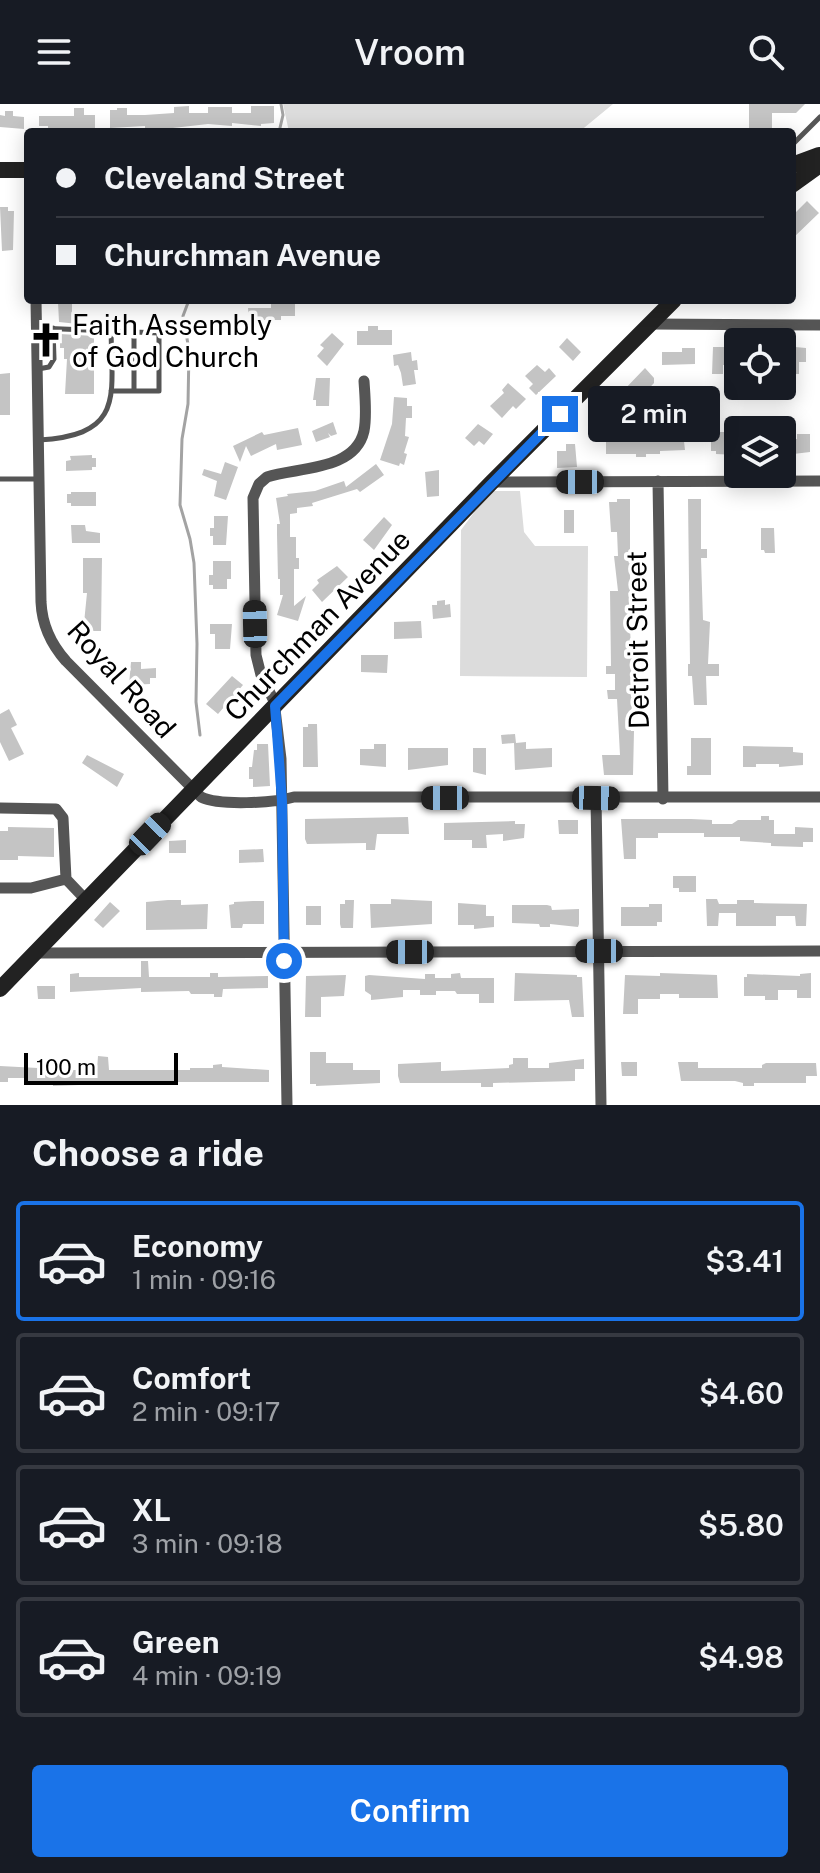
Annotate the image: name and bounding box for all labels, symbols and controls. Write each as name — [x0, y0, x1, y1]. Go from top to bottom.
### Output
icon: menu — [32, 30, 76, 74]
icon: search — [744, 30, 788, 74]
text: Vroom — [354, 31, 466, 73]
text: Cleveland Street — [104, 160, 345, 196]
text: Churchman Avenue — [104, 237, 381, 273]
place label: Faith Assembly of God Church — [72, 308, 272, 373]
church icon: Faith Assembly of God Church — [27, 321, 65, 359]
map controls — [724, 328, 796, 488]
button: locate — [724, 328, 796, 400]
callout: 2 min — [588, 386, 720, 442]
route end — [542, 396, 578, 432]
text: 2 min — [620, 398, 688, 429]
button: layers — [724, 416, 796, 488]
car — [556, 470, 604, 494]
street label: Churchman Avenue — [217, 523, 417, 727]
street label: Detroit Street — [619, 550, 655, 730]
car — [243, 600, 267, 648]
street label: Royal Road — [61, 614, 183, 744]
car — [421, 786, 469, 810]
car — [572, 786, 620, 810]
car — [125, 808, 175, 860]
car — [575, 939, 623, 963]
car — [386, 940, 434, 964]
route start — [266, 943, 302, 979]
scale bar — [24, 1049, 178, 1085]
text: 100 m — [36, 1054, 96, 1080]
text: Choose a ride — [32, 1132, 264, 1174]
icon: car — [36, 1225, 108, 1297]
text: Economy — [132, 1228, 263, 1264]
text: $3.41 — [705, 1243, 784, 1279]
text: 1 min · 09:16 — [132, 1264, 276, 1295]
icon: car — [36, 1357, 108, 1429]
text: Comfort — [132, 1360, 251, 1396]
text: $4.60 — [699, 1375, 784, 1411]
text: 2 min · 09:17 — [132, 1396, 280, 1427]
icon: car — [36, 1489, 108, 1561]
text: XL — [132, 1492, 171, 1528]
text: $5.80 — [698, 1507, 784, 1543]
text: 3 min · 09:18 — [132, 1528, 283, 1559]
icon: car — [36, 1621, 108, 1693]
text: Green — [132, 1624, 219, 1660]
text: $4.98 — [698, 1639, 784, 1675]
text: 4 min · 09:19 — [132, 1660, 282, 1691]
button: Confirm — [32, 1765, 788, 1857]

